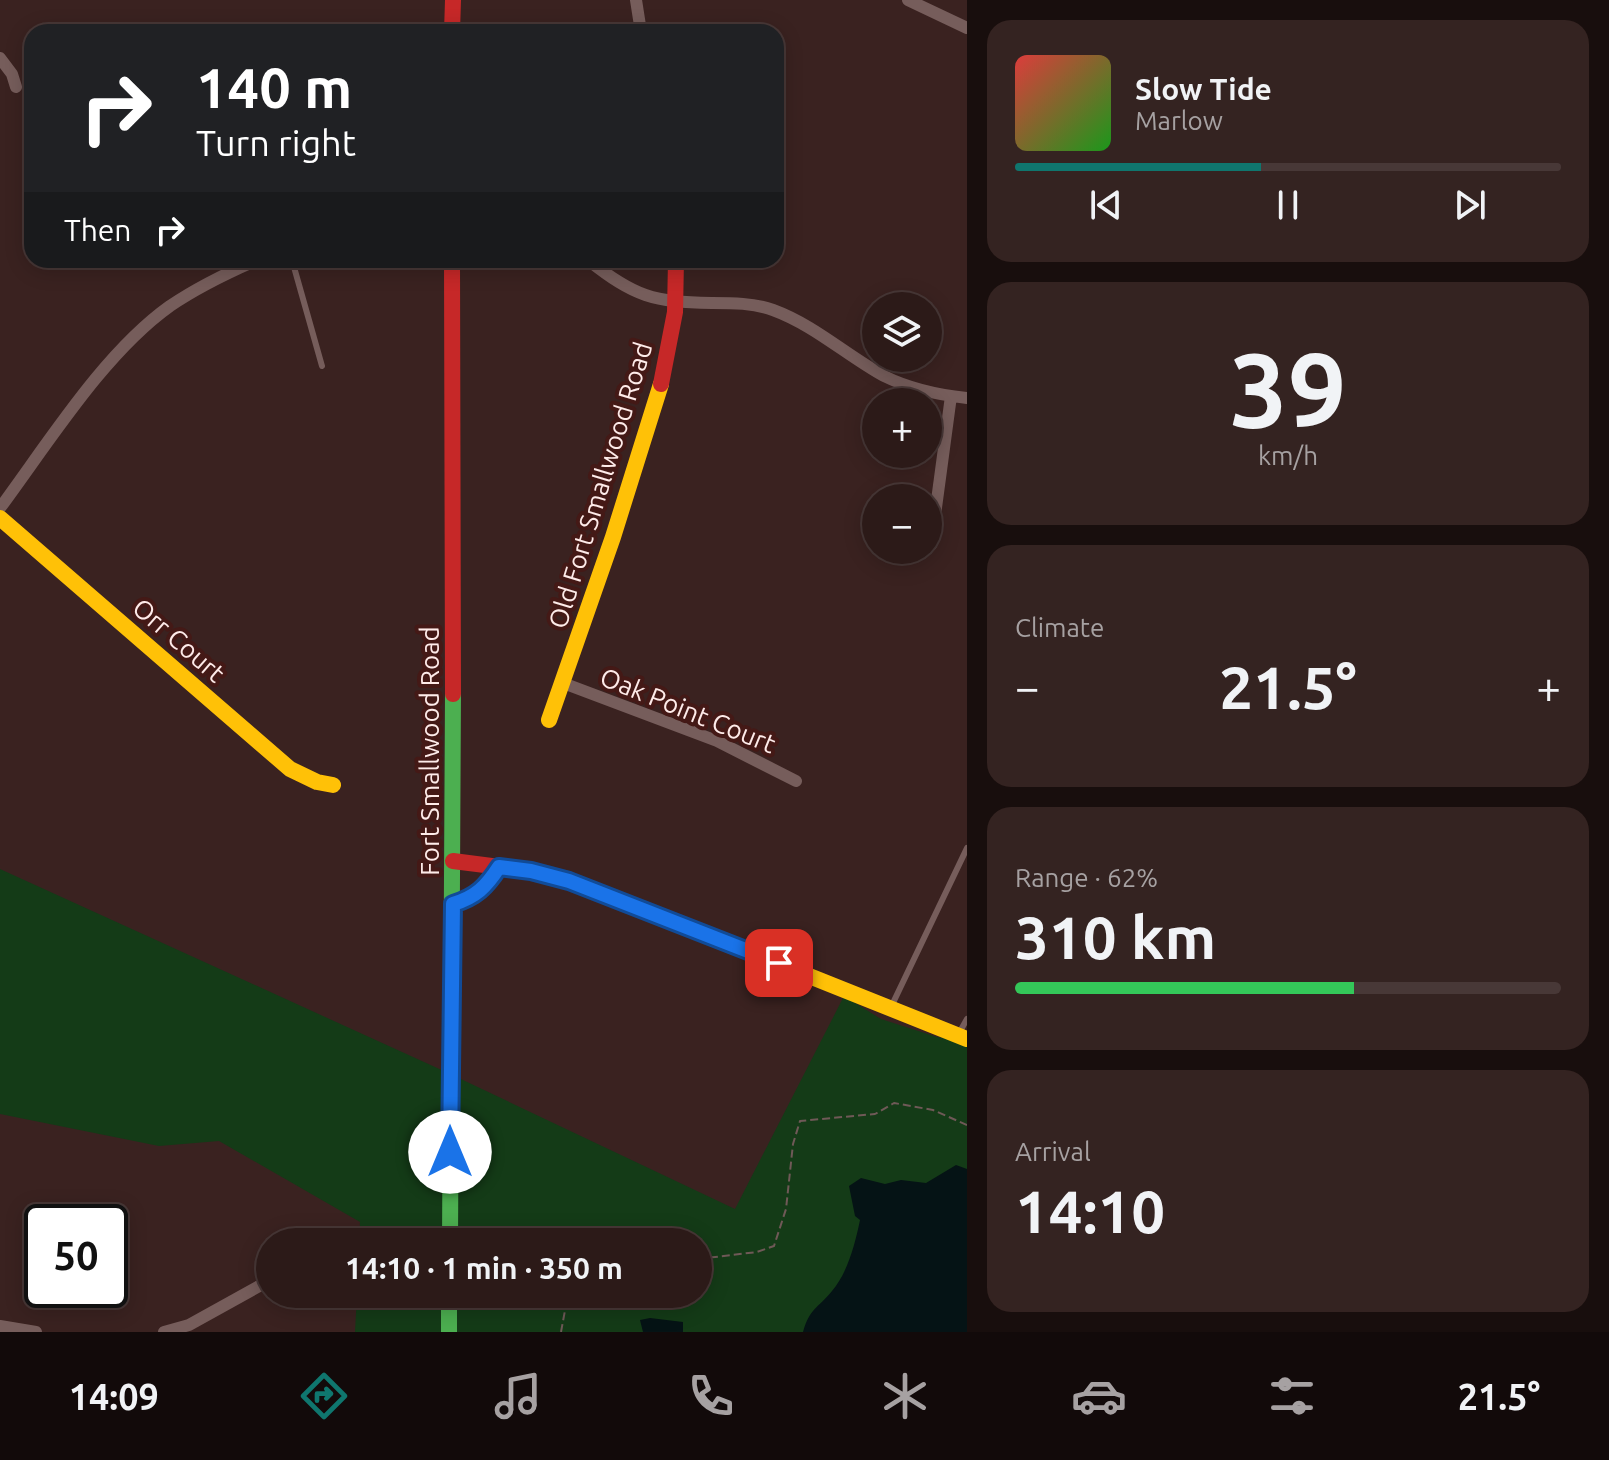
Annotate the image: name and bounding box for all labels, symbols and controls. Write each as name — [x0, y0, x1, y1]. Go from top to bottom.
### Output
icon: right — [64, 56, 168, 160]
text: 140 m — [196, 56, 352, 119]
text: Slow Tide — [1135, 72, 1272, 106]
text: Marlow — [1135, 106, 1223, 135]
text: Turn right — [196, 122, 356, 163]
icon: previous — [1084, 183, 1128, 227]
icon: pause — [1266, 183, 1310, 227]
icon: next — [1448, 183, 1492, 227]
icon: right — [148, 208, 192, 252]
text: Then — [64, 213, 132, 247]
map controls — [862, 292, 942, 564]
button: layers — [862, 292, 942, 372]
text: 39 — [1229, 330, 1347, 447]
street label: Old Fort Smallwood Road — [543, 338, 657, 632]
button: + — [862, 388, 942, 468]
text: km/h — [1258, 441, 1318, 470]
button: − — [862, 484, 942, 564]
street label: Orr Court — [127, 592, 231, 688]
text: Climate — [1015, 613, 1104, 642]
street label: Fort Smallwood Road — [415, 626, 444, 876]
text: 21.5° — [1219, 653, 1357, 720]
street label: Oak Point Court — [596, 662, 780, 758]
text: − — [1015, 662, 1040, 711]
text: + — [1536, 662, 1561, 711]
text: Range · 62% — [1015, 863, 1158, 892]
text: 310 km — [1015, 903, 1216, 970]
pin — [745, 929, 813, 997]
icon: arrive — [757, 941, 801, 985]
position arrow — [408, 1110, 492, 1194]
text: Arrival — [1015, 1137, 1091, 1166]
text: 14:10 — [1015, 1177, 1165, 1244]
speed limit sign: 50 — [24, 1204, 128, 1308]
text: 14:10 · 1 min · 350 m — [345, 1251, 623, 1285]
icon: directions — [296, 1368, 352, 1424]
icon: music — [490, 1368, 546, 1424]
icon: phone — [683, 1368, 739, 1424]
icon: climate — [877, 1368, 933, 1424]
icon: car — [1071, 1368, 1127, 1424]
icon: filters — [1264, 1368, 1320, 1424]
text: 14:09 — [69, 1376, 159, 1417]
text: 21.5° — [1458, 1376, 1540, 1417]

